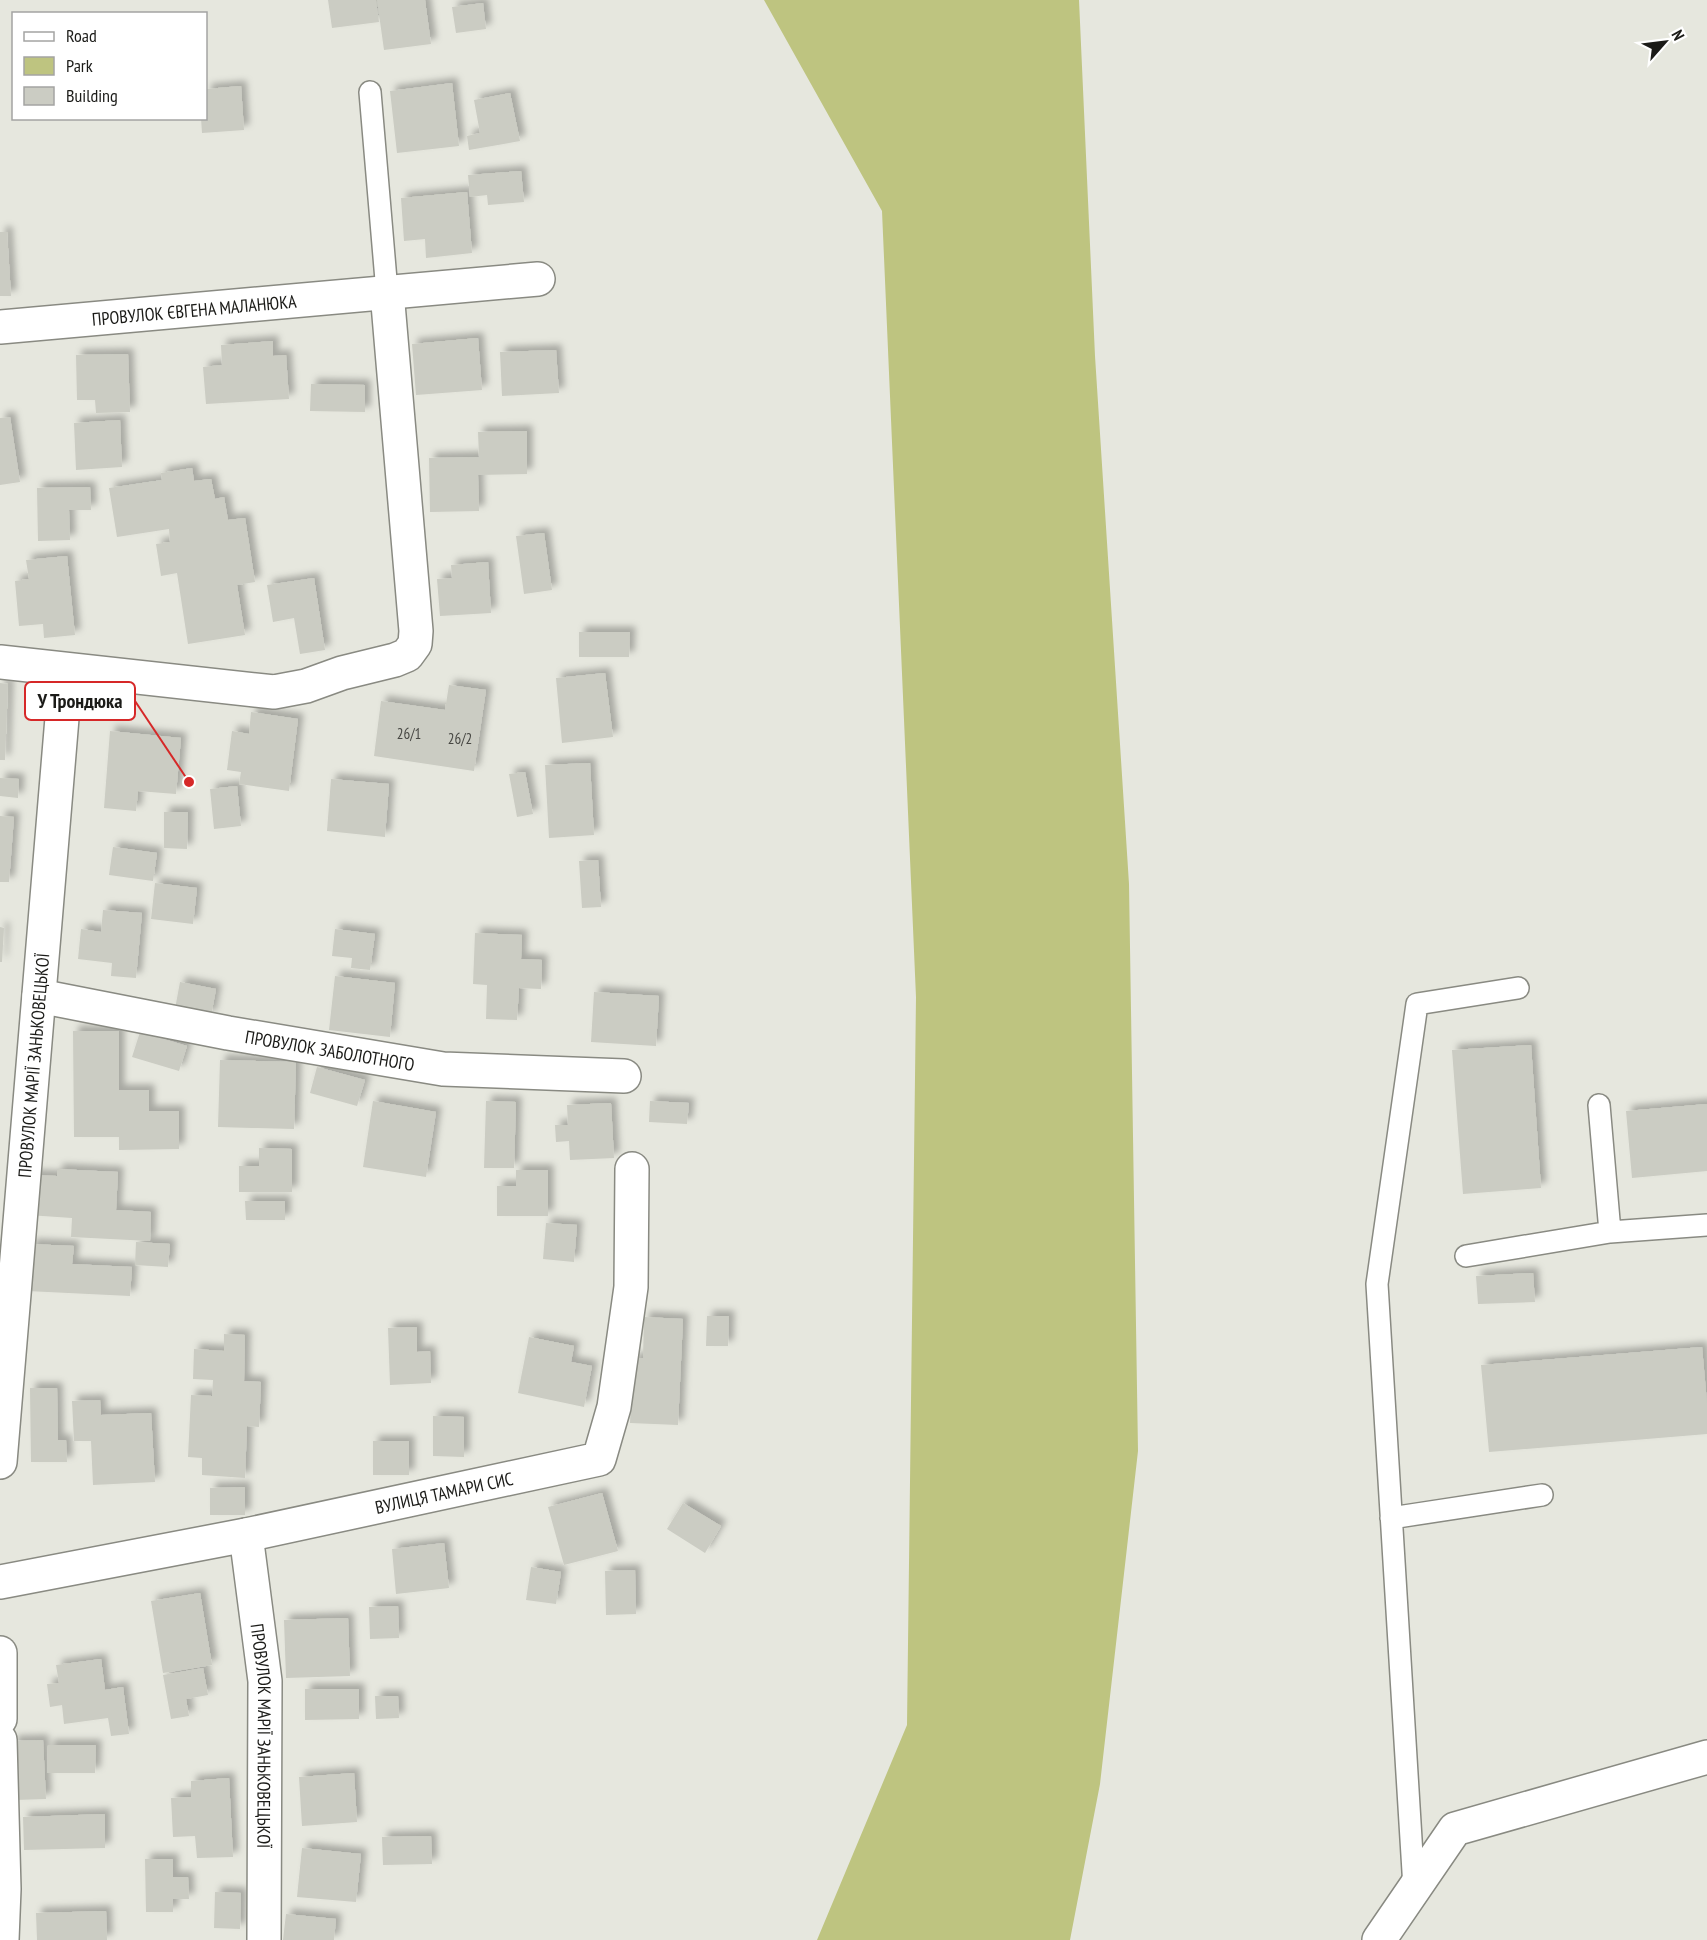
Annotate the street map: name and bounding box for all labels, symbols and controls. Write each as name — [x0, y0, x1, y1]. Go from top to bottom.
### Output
legend — [12, 12, 207, 120]
north arrow — [1635, 12, 1695, 72]
text: Road — [66, 24, 97, 47]
text: N — [1667, 26, 1689, 43]
text: Park — [66, 54, 93, 77]
text: Building — [66, 84, 118, 107]
street label: ПРОВУЛОК ЄВГЕНА МАЛАНЮКА — [91, 289, 298, 330]
callout: У Трондюка — [25, 682, 135, 720]
text: У Трондюка — [37, 688, 122, 714]
house number: 26/1 — [397, 724, 421, 743]
house number: 26/2 — [448, 729, 472, 748]
street label: ПРОВУЛОК МАРІЇ ЗАНЬКОВЕЦЬКОЇ — [12, 952, 54, 1179]
street label: ПРОВУЛОК ЗАБОЛОТНОГО — [244, 1025, 417, 1076]
street label: ВУЛИЦЯ ТАМАРИ СИС — [373, 1466, 515, 1518]
street label: ПРОВУЛОК МАРІЇ ЗАНЬКОВЕЦЬКОЇ — [246, 1622, 277, 1848]

